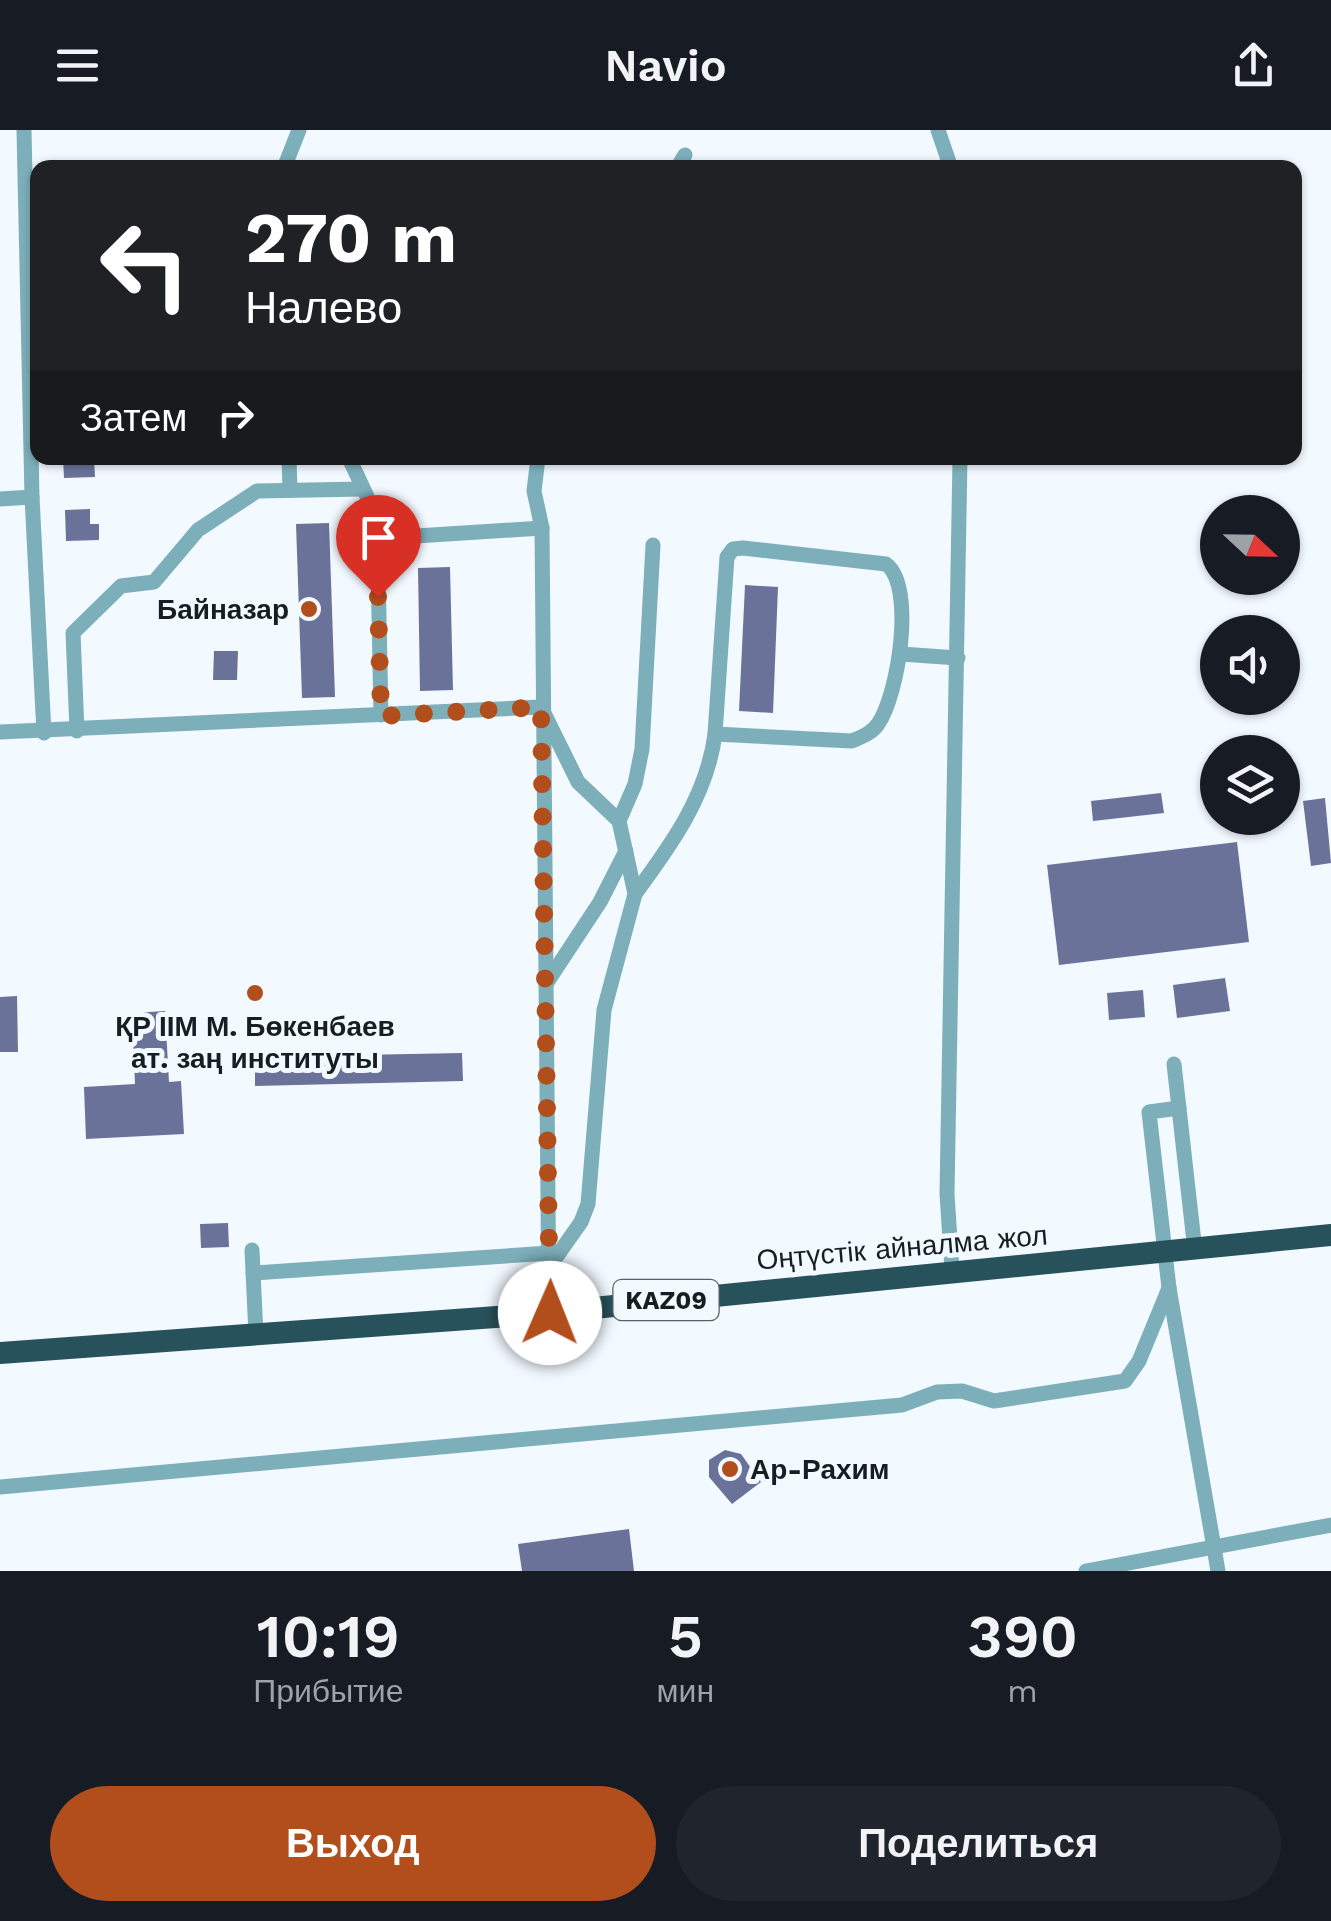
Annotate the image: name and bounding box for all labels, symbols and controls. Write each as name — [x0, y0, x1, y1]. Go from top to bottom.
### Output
icon: menu — [50, 38, 105, 93]
icon: share — [1226, 38, 1281, 93]
text: Navio — [604, 39, 727, 92]
text: 270 m — [245, 197, 457, 279]
icon: left — [80, 200, 210, 330]
text: Налево — [245, 281, 402, 334]
icon: right — [208, 390, 263, 445]
text: Затем — [80, 396, 188, 440]
pin — [336, 495, 421, 598]
north arrow — [1200, 495, 1300, 595]
map controls — [1200, 495, 1300, 835]
icon: arrive — [351, 510, 406, 565]
place label: Байназар — [157, 593, 289, 626]
marker: Байназар — [298, 598, 320, 620]
button: sound — [1200, 615, 1300, 715]
button: layers — [1200, 735, 1300, 835]
marker: ҚР ІІМ М. Бөкенбаев ат. заң институты — [244, 982, 266, 1004]
place label: ҚР ІІМ М. Бөкенбаев ат. заң институты — [115, 1010, 395, 1075]
street label: Оңтүстік айналма жол — [755, 1218, 1049, 1277]
position arrow — [498, 1261, 602, 1365]
road number: KAZ09 — [614, 1280, 718, 1320]
place label: Ар-Рахим — [750, 1453, 890, 1486]
marker: Ар-Рахим — [719, 1458, 741, 1480]
text: 10:19 — [257, 1601, 400, 1672]
text: 5 — [668, 1601, 703, 1672]
text: 390 — [967, 1601, 1078, 1672]
text: Прибытие — [253, 1672, 403, 1710]
text: мин — [657, 1672, 714, 1710]
text: m — [1007, 1672, 1038, 1710]
button: Выход — [50, 1786, 656, 1901]
button: Поделиться — [676, 1786, 1281, 1901]

